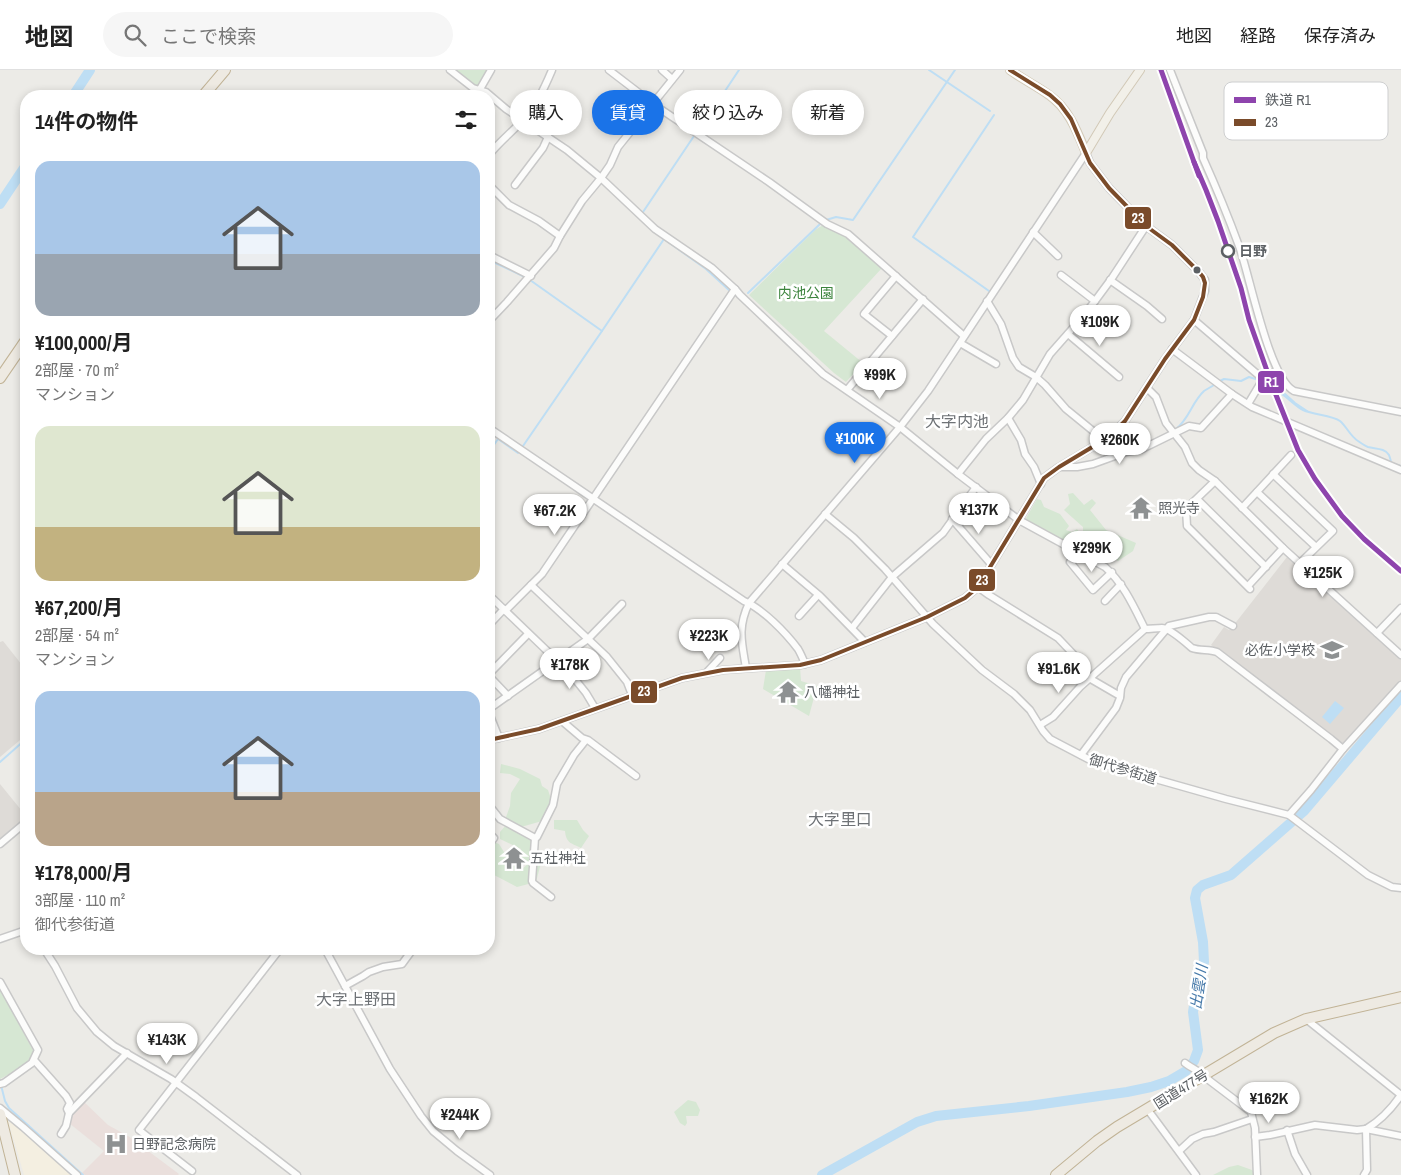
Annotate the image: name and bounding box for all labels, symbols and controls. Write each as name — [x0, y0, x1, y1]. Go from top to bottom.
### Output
search box — [103, 12, 453, 57]
text: 地図 — [25, 20, 73, 52]
icon: search — [121, 21, 149, 49]
text: ここで検索 — [161, 23, 256, 49]
text: 地図 — [1176, 23, 1212, 48]
text: 経路 — [1240, 23, 1276, 48]
text: 保存済み — [1304, 23, 1376, 48]
legend — [1224, 82, 1388, 140]
chip: 購入 — [510, 90, 582, 135]
chip: 賃貸 — [592, 90, 664, 135]
chip: 絞り込み — [674, 90, 782, 135]
chip: 新着 — [792, 90, 864, 135]
text: 鉄道 R1 — [1265, 91, 1311, 109]
icon: filters — [452, 106, 480, 134]
text: 14件の物件 — [35, 107, 138, 136]
text: 23 — [1265, 113, 1278, 131]
icon: home — [213, 193, 303, 283]
line badge: 23 — [1124, 206, 1152, 230]
text: 23 — [1132, 209, 1144, 227]
place label: 日野 — [1239, 242, 1267, 260]
marker: 日野 — [1221, 244, 1235, 258]
unlabelled marker — [1192, 265, 1202, 275]
park label: 内池公園 — [778, 284, 834, 302]
pin: ¥109K — [1065, 304, 1135, 347]
text: ¥109K — [1081, 310, 1119, 332]
text: ¥100,000/月 — [35, 328, 133, 357]
pin: ¥99K — [850, 358, 910, 400]
text: 2部屋 · 70 m² — [35, 359, 119, 381]
text: ¥99K — [864, 363, 896, 385]
line badge: R1 — [1257, 370, 1285, 394]
text: R1 — [1264, 373, 1279, 391]
text: マンション — [35, 383, 115, 405]
district label: 大字内池 — [925, 410, 989, 432]
pin: ¥100K — [820, 422, 890, 464]
pin: ¥260K — [1085, 422, 1155, 465]
text: ¥100K — [836, 427, 874, 449]
text: ¥260K — [1101, 428, 1139, 450]
icon: home — [213, 458, 303, 548]
pin: ¥137K — [944, 492, 1014, 535]
pin: ¥67.2K — [514, 494, 596, 536]
temple icon: 照光寺 — [1128, 495, 1154, 521]
text: ¥137K — [960, 498, 998, 520]
text: ¥67.2K — [534, 499, 576, 521]
place label: 照光寺 — [1158, 499, 1200, 517]
pin: ¥299K — [1057, 530, 1127, 573]
text: ¥299K — [1073, 536, 1111, 558]
pin: ¥125K — [1288, 556, 1358, 598]
text: ¥125K — [1304, 561, 1342, 583]
line badge: 23 — [968, 568, 996, 592]
text: 23 — [976, 571, 988, 589]
text: ¥67,200/月 — [35, 593, 123, 622]
pin: ¥223K — [674, 618, 744, 661]
text: 2部屋 · 54 m² — [35, 624, 119, 646]
text: ¥223K — [690, 624, 728, 646]
school or university icon: 必佐小学校 — [1319, 637, 1345, 663]
place label: 必佐小学校 — [1245, 641, 1315, 659]
text: マンション — [35, 648, 115, 670]
pin: ¥178K — [535, 648, 605, 690]
pin: ¥91.6K — [1018, 652, 1100, 694]
text: ¥178K — [551, 653, 589, 675]
text: ¥91.6K — [1038, 657, 1080, 679]
temple icon: 八幡神社 — [775, 679, 801, 705]
line badge: 23 — [630, 680, 658, 704]
text: 23 — [638, 682, 650, 700]
place label: 八幡神社 — [804, 683, 860, 701]
icon: home — [213, 723, 303, 813]
street label: 御代参街道 — [1087, 750, 1159, 788]
district label: 大字里口 — [808, 808, 872, 830]
temple icon: 五社神社 — [501, 845, 527, 871]
place label: 五社神社 — [530, 849, 586, 867]
text: ¥178,000/月 — [35, 858, 133, 887]
text: 3部屋 · 110 m² — [35, 889, 125, 911]
text: 御代参街道 — [35, 913, 115, 935]
water label: 出雲川 — [1185, 961, 1213, 1011]
district label: 大字上野田 — [316, 988, 396, 1010]
pin: ¥143K — [132, 1022, 202, 1065]
text: ¥143K — [148, 1028, 186, 1050]
street label: 国道477号 — [1150, 1065, 1212, 1113]
pin: ¥162K — [1234, 1082, 1304, 1124]
text: ¥162K — [1250, 1087, 1288, 1109]
pin: ¥244K — [425, 1098, 495, 1140]
text: ¥244K — [441, 1103, 479, 1125]
hospital icon: 日野記念病院 — [103, 1131, 129, 1157]
place label: 日野記念病院 — [132, 1135, 216, 1153]

